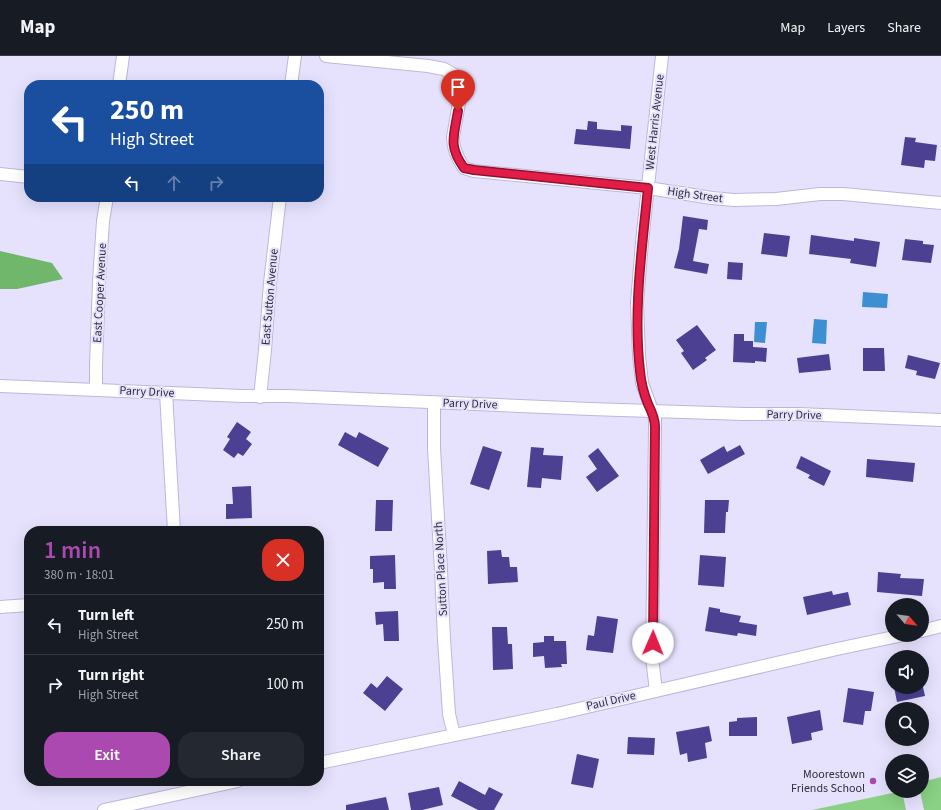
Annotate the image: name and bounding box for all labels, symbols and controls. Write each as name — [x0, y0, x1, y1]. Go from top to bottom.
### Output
text: Map — [20, 14, 55, 41]
text: Map — [780, 18, 805, 38]
text: Layers — [827, 18, 865, 38]
text: Share — [887, 18, 921, 38]
pin — [441, 70, 475, 111]
street label: West Harris Avenue — [642, 73, 668, 171]
icon: arrive — [447, 76, 469, 98]
text: 250 m — [110, 90, 184, 130]
icon: left — [44, 96, 96, 148]
text: High Street — [110, 127, 194, 152]
icon: left — [121, 172, 143, 194]
icon: ahead — [163, 172, 185, 194]
icon: right — [205, 172, 227, 194]
street label: High Street — [666, 183, 724, 207]
street label: East Cooper Avenue — [89, 243, 111, 343]
street label: East Sutton Avenue — [257, 248, 283, 346]
street label: Parry Drive — [119, 382, 175, 402]
street label: Parry Drive — [442, 395, 498, 413]
street label: Parry Drive — [766, 406, 822, 424]
street label: Sutton Place North — [430, 521, 452, 617]
text: 1 min — [44, 533, 101, 568]
button: close — [262, 539, 304, 581]
text: 380 m · 18:01 — [44, 566, 114, 584]
north arrow — [885, 598, 929, 642]
map controls — [885, 598, 929, 798]
text: Turn left — [78, 605, 134, 626]
icon: left — [44, 614, 66, 636]
text: 250 m — [266, 614, 304, 635]
position arrow — [632, 622, 674, 664]
text: High Street — [78, 626, 138, 644]
button: sound — [885, 650, 929, 694]
text: Turn right — [78, 665, 144, 686]
icon: right — [44, 674, 66, 696]
text: 100 m — [266, 674, 304, 695]
text: High Street — [78, 686, 138, 704]
street label: Paul Drive — [585, 687, 637, 715]
button: search — [885, 702, 929, 746]
button: Exit — [44, 732, 170, 778]
button: Share — [178, 732, 304, 778]
button: layers — [885, 754, 929, 798]
place label: Moorestown Friends School — [791, 766, 865, 797]
marker: Moorestown Friends School — [868, 776, 878, 786]

